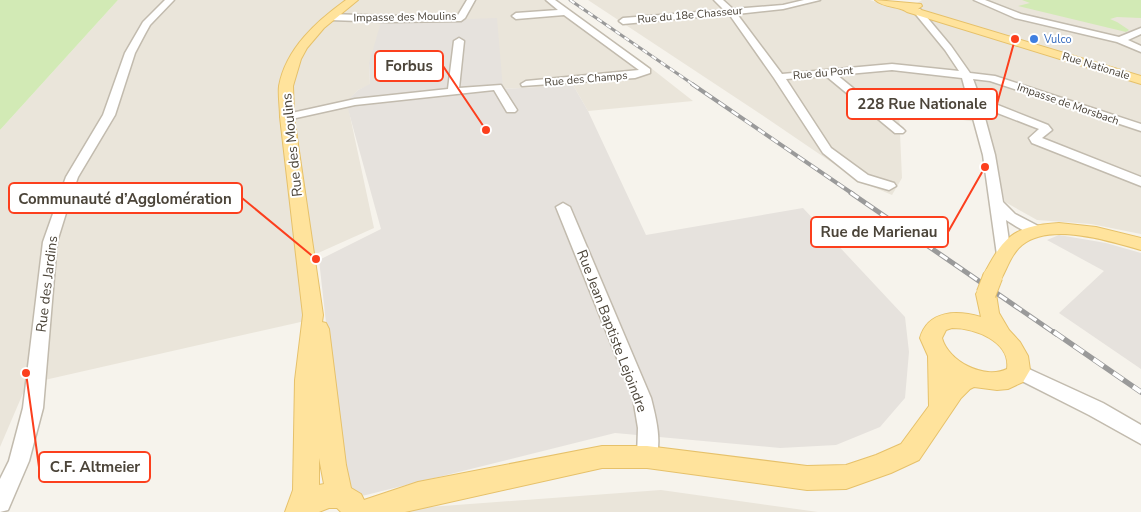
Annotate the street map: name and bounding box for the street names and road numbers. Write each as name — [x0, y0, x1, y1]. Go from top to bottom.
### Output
street label: Rue du 18e Chasseur — [637, 3, 743, 27]
street label: Impasse des Moulins — [353, 9, 457, 25]
street label: Rue Nationale — [1060, 49, 1132, 83]
street label: Rue du Pont — [792, 63, 854, 83]
street label: Rue des Champs — [544, 68, 628, 90]
street label: Impasse de Morsbach — [1015, 79, 1121, 129]
street label: Rue des Moulins — [277, 92, 307, 198]
street label: Rue des Jardins — [32, 234, 62, 333]
street label: Rue Jean Baptiste Lejoindre — [572, 247, 652, 415]

